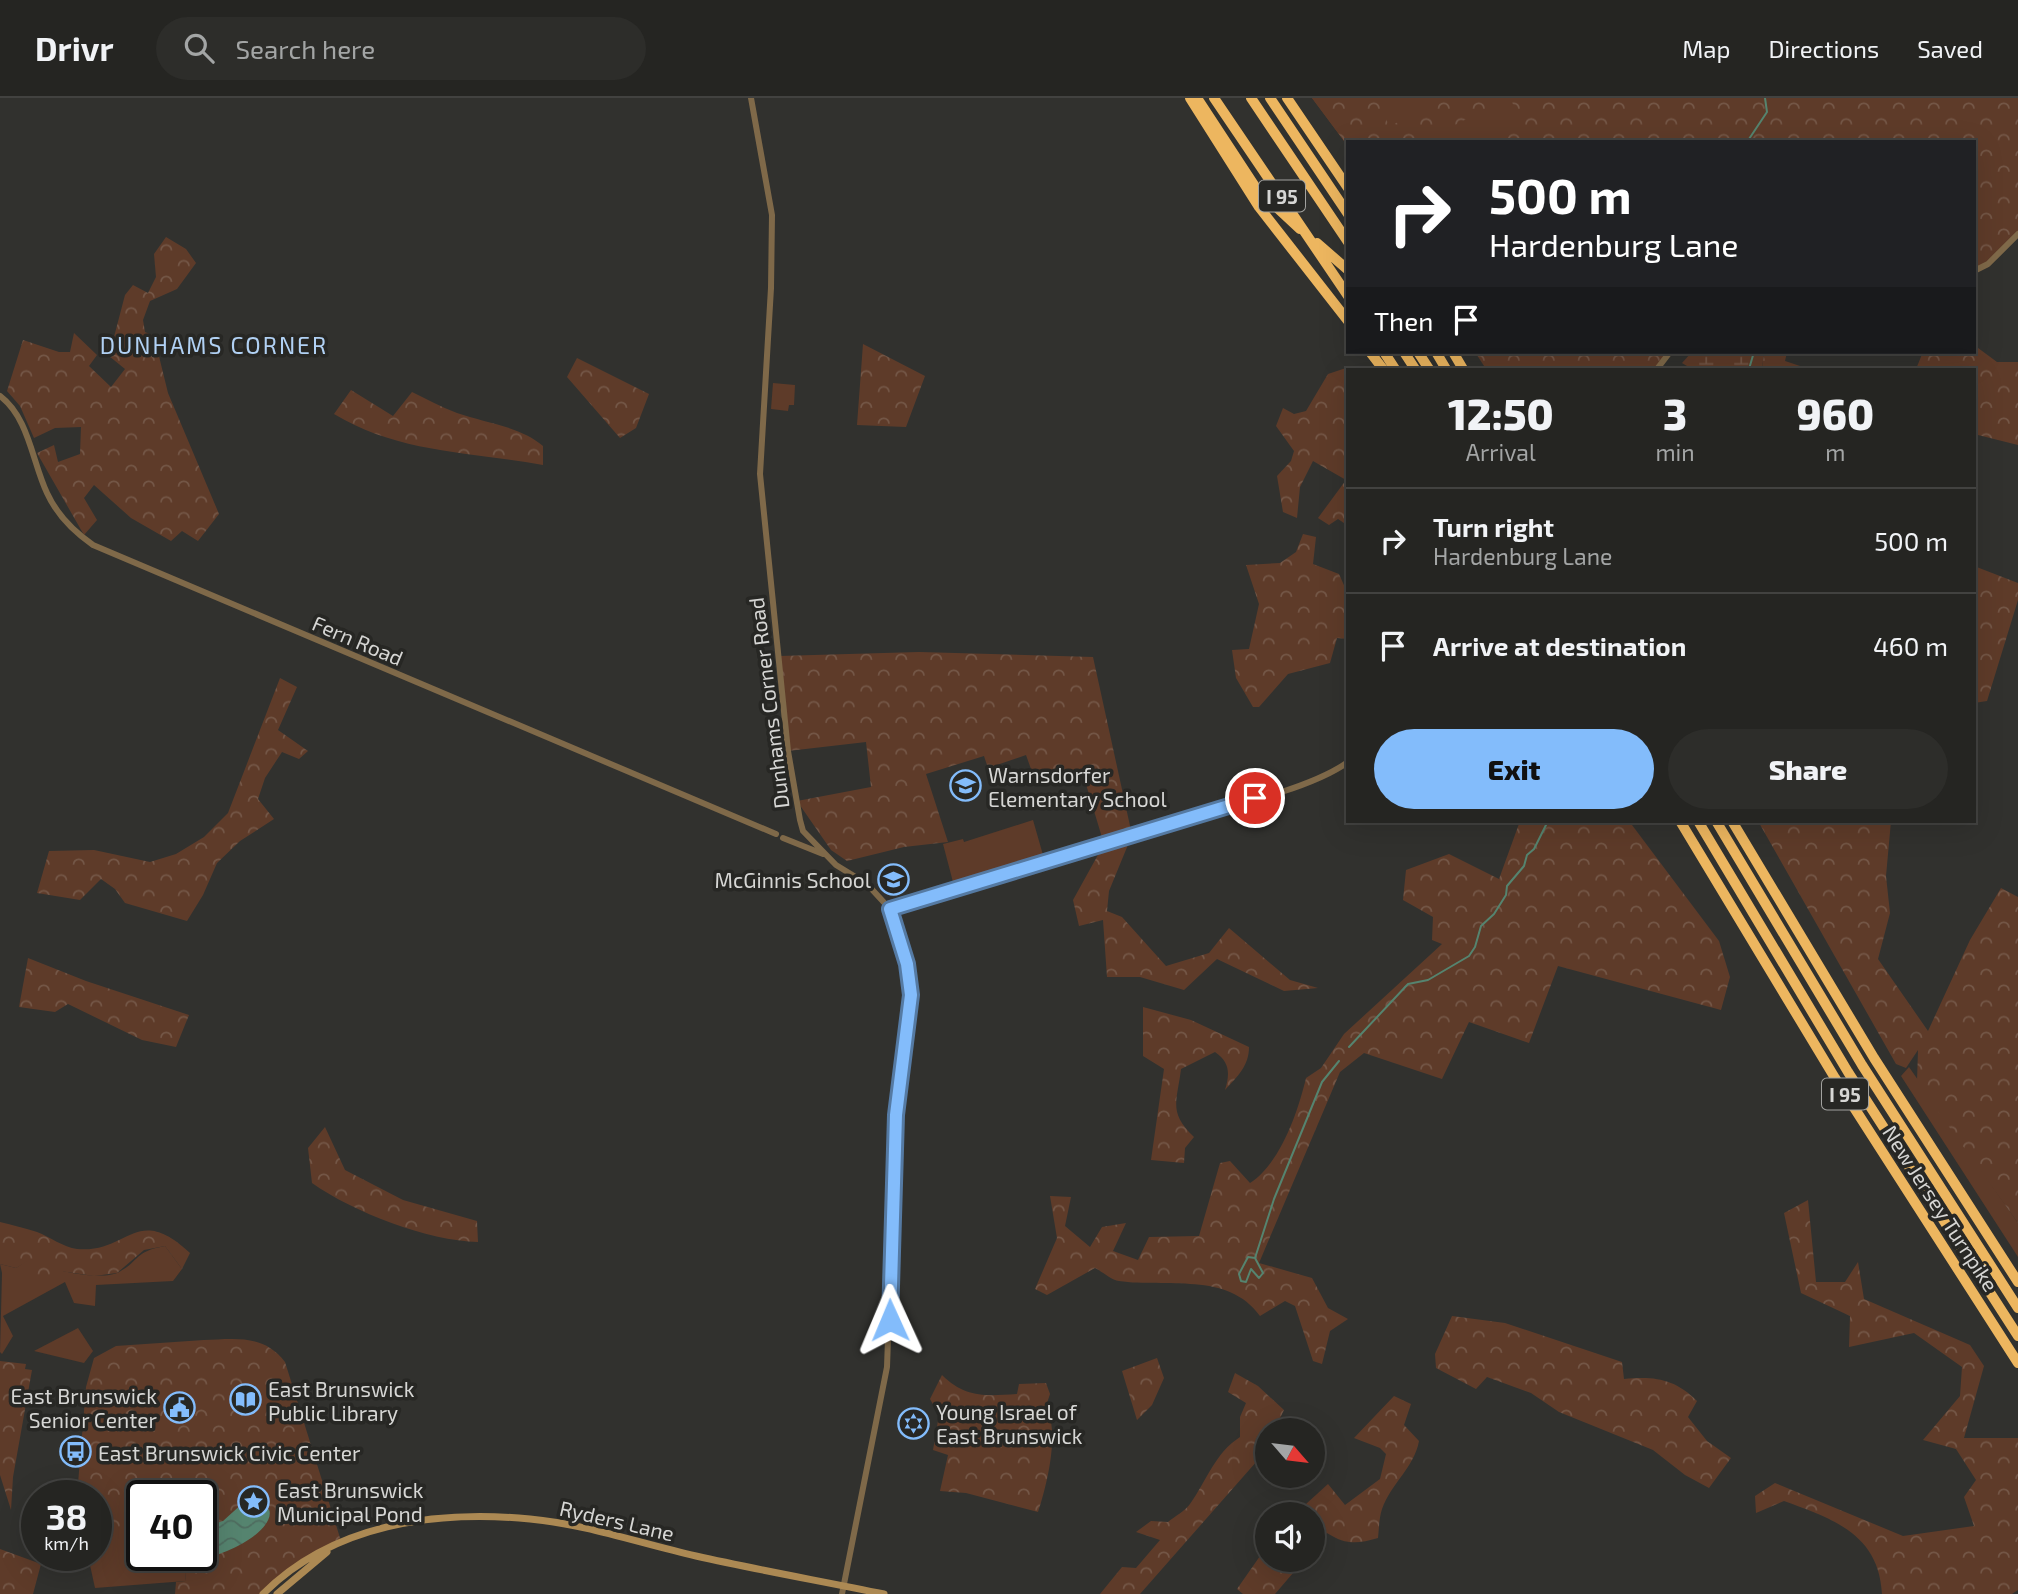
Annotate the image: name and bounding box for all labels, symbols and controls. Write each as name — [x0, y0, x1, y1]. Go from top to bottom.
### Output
search box — [156, 17, 646, 80]
text: Drivr — [35, 28, 114, 68]
icon: search — [180, 29, 218, 67]
text: Search here — [236, 33, 375, 64]
text: Map — [1682, 34, 1730, 63]
text: Directions — [1768, 34, 1879, 63]
text: Saved — [1917, 34, 1983, 63]
text: 500 m — [1489, 165, 1632, 224]
icon: right — [1374, 168, 1465, 259]
road number: I 95 — [1259, 180, 1305, 212]
text: Hardenburg Lane — [1489, 225, 1739, 263]
icon: arrive — [1447, 301, 1485, 339]
text: Then — [1374, 305, 1433, 336]
district label: DUNHAMS CORNER — [100, 331, 328, 359]
text: 12:50 — [1448, 388, 1554, 438]
text: 3 — [1663, 388, 1687, 438]
text: 960 — [1797, 388, 1874, 438]
text: Arrival — [1466, 438, 1536, 466]
text: min — [1655, 438, 1695, 466]
text: m — [1825, 438, 1845, 466]
text: Turn right — [1433, 511, 1554, 542]
icon: right — [1374, 522, 1412, 560]
text: 500 m — [1874, 525, 1948, 556]
text: Hardenburg Lane — [1433, 542, 1612, 570]
street label: Dunhams Corner Road — [743, 596, 793, 810]
street label: Fern Road — [309, 610, 407, 670]
icon: arrive — [1374, 627, 1412, 665]
text: Arrive at destination — [1433, 630, 1686, 661]
text: 460 m — [1873, 630, 1948, 661]
button: Exit — [1374, 729, 1654, 809]
button: Share — [1668, 729, 1948, 809]
place label: Warnsdorfer Elementary School — [988, 762, 1168, 811]
pin — [1225, 768, 1285, 828]
school or university icon: Warnsdorfer Elementary School — [948, 769, 982, 803]
icon: arrive — [1236, 779, 1274, 817]
school or university icon: McGinnis School — [877, 862, 911, 896]
place label: McGinnis School — [715, 867, 872, 892]
road number: I 95 — [1822, 1078, 1868, 1110]
street label: New Jersey Turnpike — [1878, 1120, 2004, 1296]
position arrow — [853, 1283, 927, 1357]
place label: East Brunswick Public Library — [268, 1376, 415, 1425]
place label: East Brunswick Senior Center — [11, 1383, 158, 1432]
library icon: East Brunswick Public Library — [228, 1383, 262, 1417]
public building icon: East Brunswick Senior Center — [163, 1390, 197, 1424]
place label: Young Israel of East Brunswick — [936, 1399, 1083, 1448]
synagogue icon: Young Israel of East Brunswick — [896, 1406, 930, 1440]
north arrow — [1255, 1418, 1325, 1488]
map controls — [1255, 1418, 1325, 1572]
bus stop icon: East Brunswick Civic Center — [58, 1435, 92, 1469]
place label: East Brunswick Civic Center — [98, 1440, 361, 1465]
place label: East Brunswick Municipal Pond — [277, 1477, 424, 1526]
speed limit sign: 40 — [126, 1480, 217, 1571]
place icon: East Brunswick Municipal Pond — [237, 1484, 271, 1518]
text: 38 — [46, 1495, 87, 1537]
street label: Ryders Lane — [557, 1495, 677, 1545]
button: sound — [1255, 1502, 1325, 1572]
text: km/h — [44, 1532, 89, 1554]

